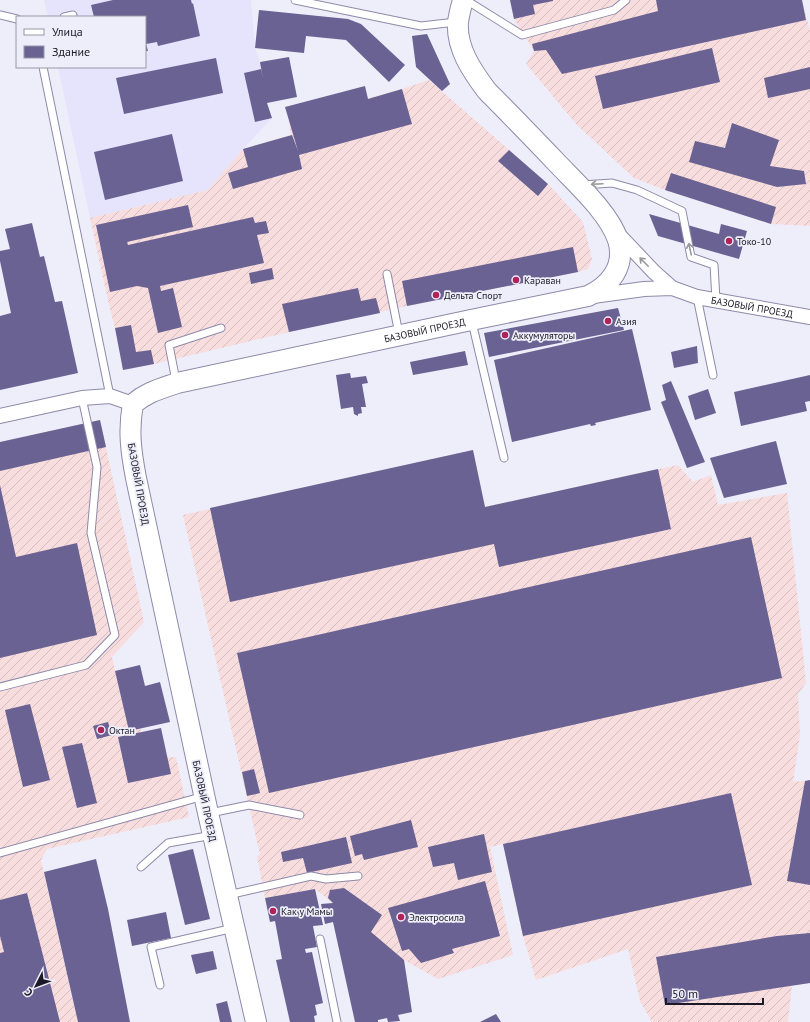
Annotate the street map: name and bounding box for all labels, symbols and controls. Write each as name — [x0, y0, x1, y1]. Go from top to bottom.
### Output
legend — [16, 16, 146, 68]
text: Улица — [52, 24, 83, 39]
text: Здание — [52, 44, 90, 59]
one-way arrow — [591, 180, 604, 188]
place label: Токо-10 — [737, 235, 772, 248]
marker: Токо-10 — [724, 236, 734, 246]
one-way arrow — [685, 243, 693, 256]
one-way arrow — [639, 257, 648, 267]
place label: Караван — [524, 274, 561, 287]
marker: Караван — [511, 275, 521, 285]
place label: Дельта Спорт — [444, 289, 502, 302]
marker: Дельта Спорт — [431, 290, 441, 300]
street label: БАЗОВЫЙ ПРОЕЗД — [710, 294, 794, 321]
street label: БАЗОВЫЙ ПРОЕЗД — [383, 315, 467, 345]
place label: Азия — [616, 315, 637, 328]
marker: Азия — [603, 316, 613, 326]
place label: Аккумуляторы — [513, 329, 575, 342]
marker: Аккумуляторы — [500, 330, 510, 340]
street label: БАЗОВЫЙ ПРОЕЗД — [125, 442, 152, 526]
place label: Октан — [109, 724, 135, 737]
marker: Октан — [96, 725, 106, 735]
street label: БАЗОВЫЙ ПРОЕЗД — [190, 759, 220, 843]
place label: Как у Мамы — [281, 905, 332, 918]
marker: Как у Мамы — [268, 906, 278, 916]
place label: Электросила — [409, 911, 464, 924]
marker: Электросила — [396, 912, 406, 922]
north arrow — [16, 966, 56, 1006]
scale bar — [666, 980, 763, 1006]
text: С — [21, 986, 36, 1000]
text: 50 m — [672, 986, 698, 1001]

